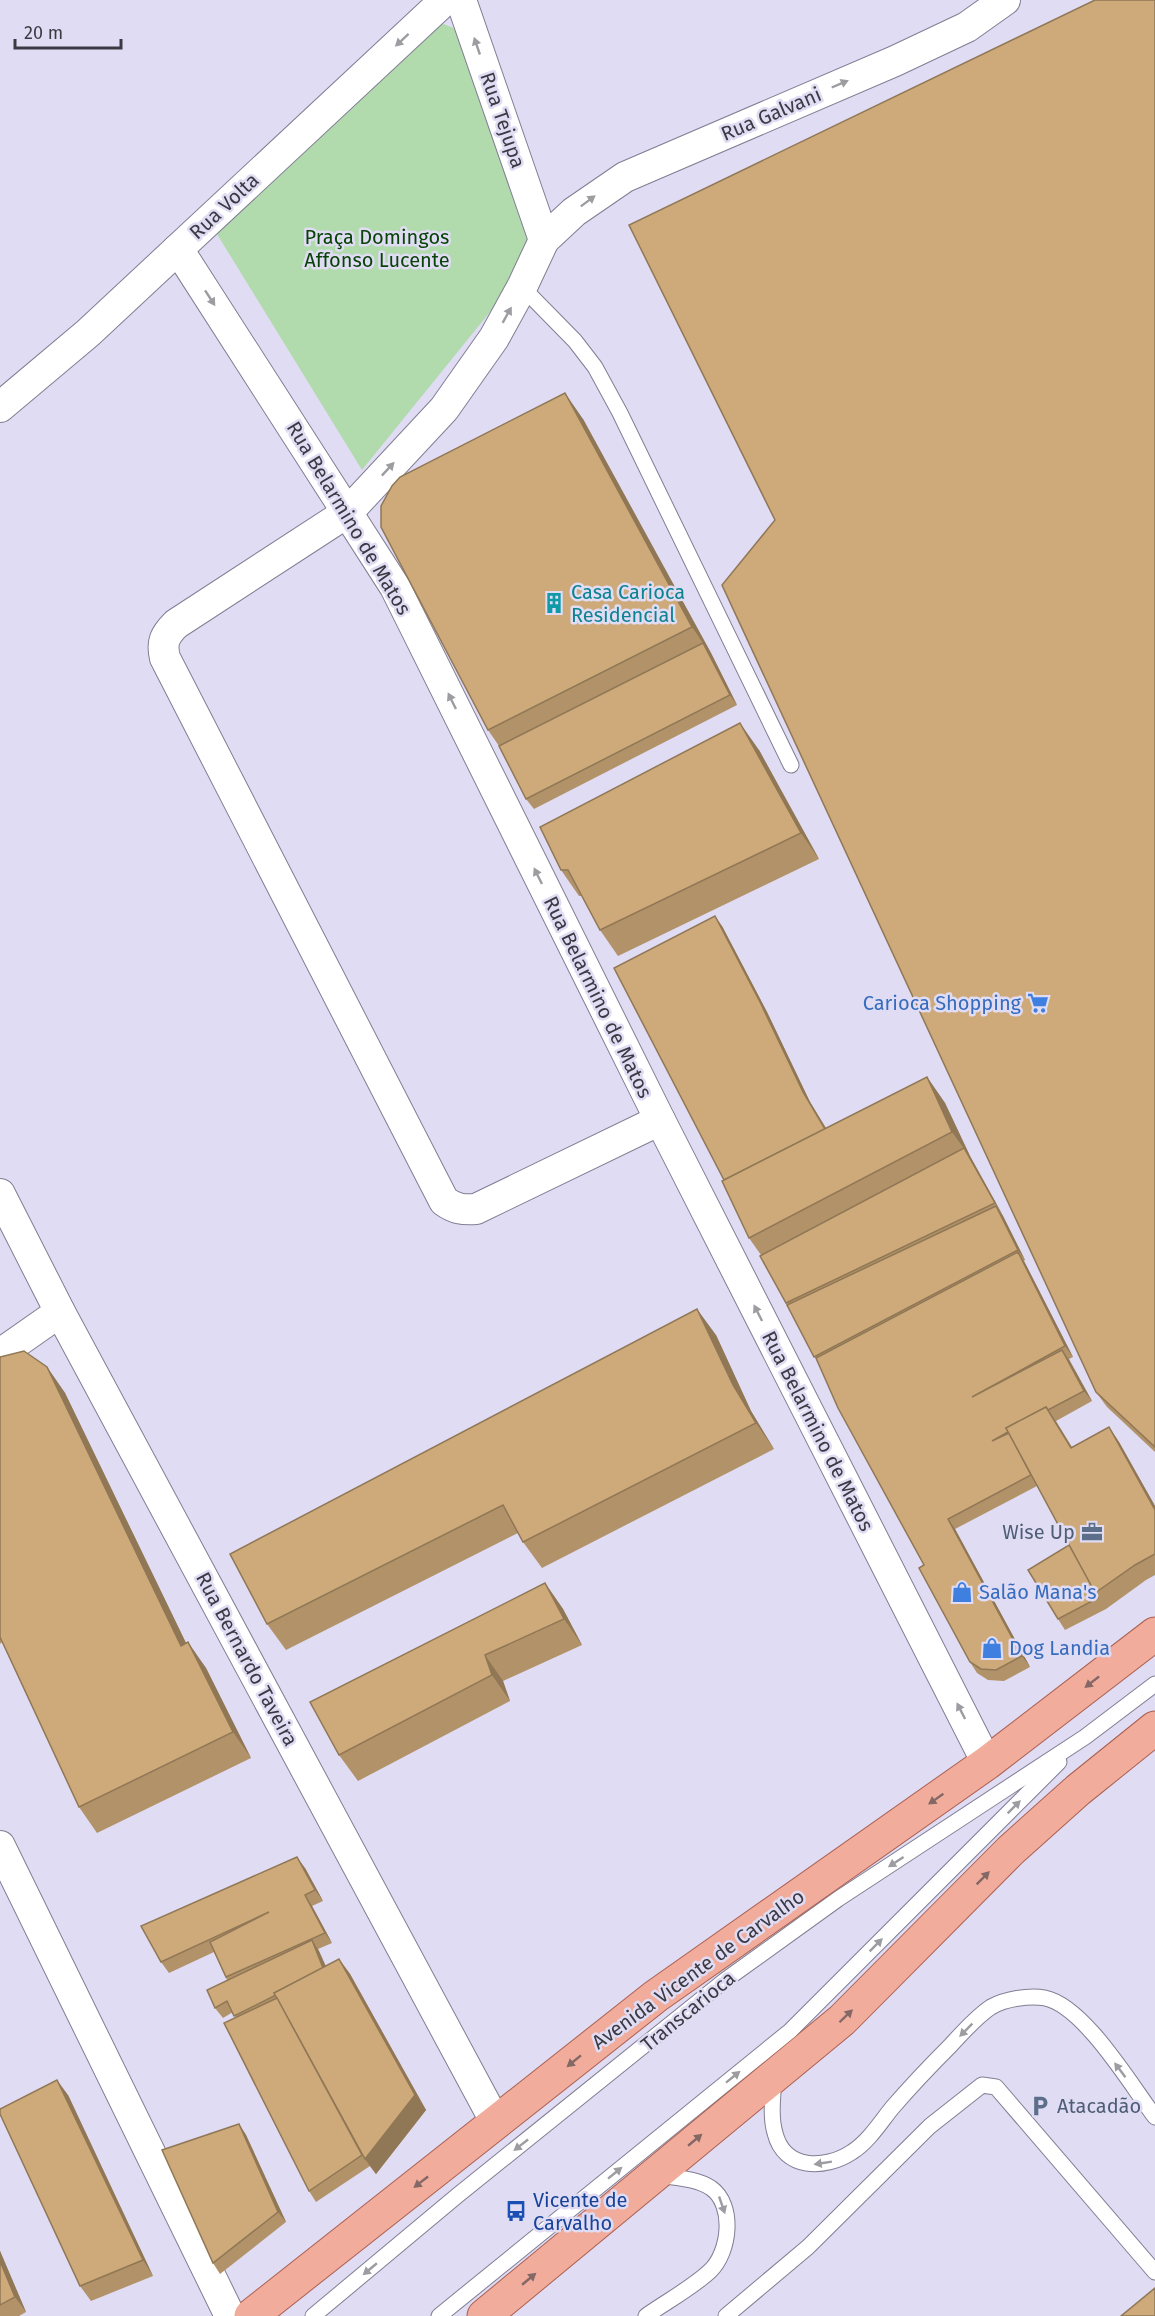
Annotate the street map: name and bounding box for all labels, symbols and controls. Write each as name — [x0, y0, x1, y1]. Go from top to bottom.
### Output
scale bar — [15, 12, 122, 50]
text: 20 m — [24, 22, 63, 44]
one-way arrow — [395, 33, 410, 46]
one-way arrow — [472, 37, 482, 55]
street label: Rua Tejupa — [475, 69, 531, 171]
one-way arrow — [832, 79, 850, 89]
street label: Rua Galvani — [717, 82, 825, 146]
street label: Rua Volta — [184, 168, 264, 244]
one-way arrow — [580, 196, 595, 208]
park label: Praça Domingos Affonso Lucente — [304, 225, 450, 272]
one-way arrow — [205, 290, 216, 306]
one-way arrow — [501, 307, 512, 323]
street label: Rua Belarmino de Matos — [282, 417, 416, 619]
one-way arrow — [381, 461, 395, 476]
place label: Casa Carioca Residencial — [571, 580, 685, 627]
building icon: Casa Carioca Residencial — [542, 591, 566, 615]
one-way arrow — [447, 692, 457, 710]
one-way arrow — [534, 867, 543, 884]
street label: Rua Belarmino de Matos — [539, 892, 657, 1102]
place label: Carioca Shopping — [863, 991, 1022, 1015]
supermarket icon: Carioca Shopping — [1026, 991, 1050, 1015]
one-way arrow — [753, 1304, 762, 1321]
street label: Rua Belarmino de Matos — [757, 1327, 879, 1535]
place label: Wise Up — [1002, 1520, 1075, 1544]
office icon: Wise Up — [1080, 1520, 1104, 1544]
street label: Rua Bernardo Taveira — [191, 1568, 303, 1750]
shop icon: Salão Mana's — [950, 1580, 974, 1604]
place label: Salão Mana's — [979, 1580, 1097, 1604]
shop icon: Dog Landia — [980, 1636, 1004, 1660]
place label: Dog Landia — [1009, 1636, 1110, 1660]
one-way arrow — [1084, 1676, 1100, 1689]
one-way arrow — [956, 1702, 966, 1720]
one-way arrow — [928, 1793, 944, 1805]
one-way arrow — [1006, 1801, 1020, 1815]
one-way arrow — [888, 1856, 904, 1867]
one-way arrow — [976, 1872, 990, 1886]
street label: Avenida Vicente de Carvalho — [587, 1884, 809, 2054]
one-way arrow — [869, 1938, 883, 1953]
street label: Transcarioca — [636, 1966, 740, 2056]
one-way arrow — [838, 2010, 852, 2024]
one-way arrow — [958, 2023, 973, 2037]
one-way arrow — [567, 2054, 582, 2067]
one-way arrow — [1114, 2062, 1126, 2078]
one-way arrow — [725, 2071, 741, 2084]
parking icon: Atacadão — [1028, 2094, 1052, 2118]
place label: Atacadão — [1057, 2094, 1141, 2118]
one-way arrow — [687, 2134, 703, 2147]
one-way arrow — [513, 2139, 529, 2152]
one-way arrow — [813, 2159, 832, 2168]
one-way arrow — [607, 2166, 623, 2179]
one-way arrow — [413, 2176, 429, 2189]
place label: Vicente de Carvalho — [533, 2188, 628, 2235]
one-way arrow — [718, 2196, 728, 2214]
bus stop icon: Vicente de Carvalho — [504, 2199, 528, 2223]
one-way arrow — [362, 2262, 378, 2275]
one-way arrow — [521, 2272, 537, 2285]

